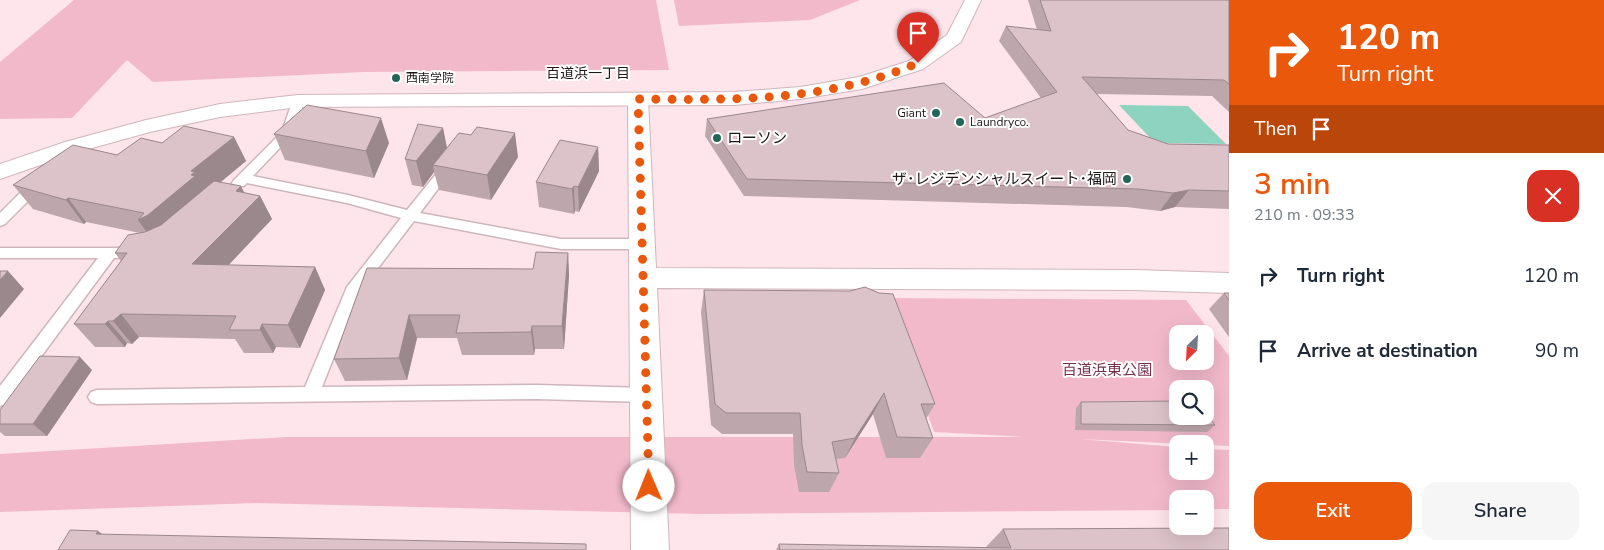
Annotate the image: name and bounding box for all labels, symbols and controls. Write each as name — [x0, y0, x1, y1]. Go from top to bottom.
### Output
pin — [897, 12, 939, 63]
text: 120 m — [1337, 14, 1440, 61]
icon: arrive — [904, 19, 932, 47]
icon: right — [1254, 20, 1319, 85]
text: Turn right — [1337, 59, 1433, 89]
district label: 百道浜一丁目 — [546, 64, 630, 83]
place label: 西南学院 — [406, 70, 454, 86]
marker: 西南学院 — [390, 72, 402, 84]
place label: Giant — [897, 105, 927, 121]
marker: Giant — [930, 107, 942, 119]
place label: Laundryco. — [970, 114, 1029, 130]
icon: arrive — [1307, 115, 1335, 143]
marker: Laundryco. — [954, 116, 966, 128]
text: Then — [1254, 116, 1297, 142]
place label: ローソン — [727, 128, 787, 148]
marker: ローソン — [711, 132, 723, 144]
text: 3 min — [1254, 164, 1330, 205]
place label: ザ･レジデンシャルスイート･福岡 — [892, 169, 1117, 189]
button: close — [1527, 170, 1579, 222]
marker: ザ･レジデンシャルスイート･福岡 — [1121, 173, 1133, 185]
text: 210 m · 09:33 — [1254, 204, 1355, 226]
icon: right — [1254, 262, 1282, 290]
text: Turn right — [1297, 263, 1384, 289]
text: 120 m — [1524, 263, 1579, 289]
north arrow — [1169, 325, 1214, 370]
map controls — [1169, 325, 1214, 535]
icon: arrive — [1254, 337, 1282, 365]
text: Arrive at destination — [1297, 338, 1478, 364]
text: 90 m — [1535, 338, 1579, 364]
park label: 百道浜東公園 — [1062, 360, 1152, 380]
button: search — [1169, 380, 1214, 425]
button: + — [1169, 435, 1214, 480]
position arrow — [622, 459, 674, 511]
button: Exit — [1254, 482, 1412, 540]
button: Share — [1422, 482, 1579, 540]
button: − — [1169, 490, 1214, 535]

